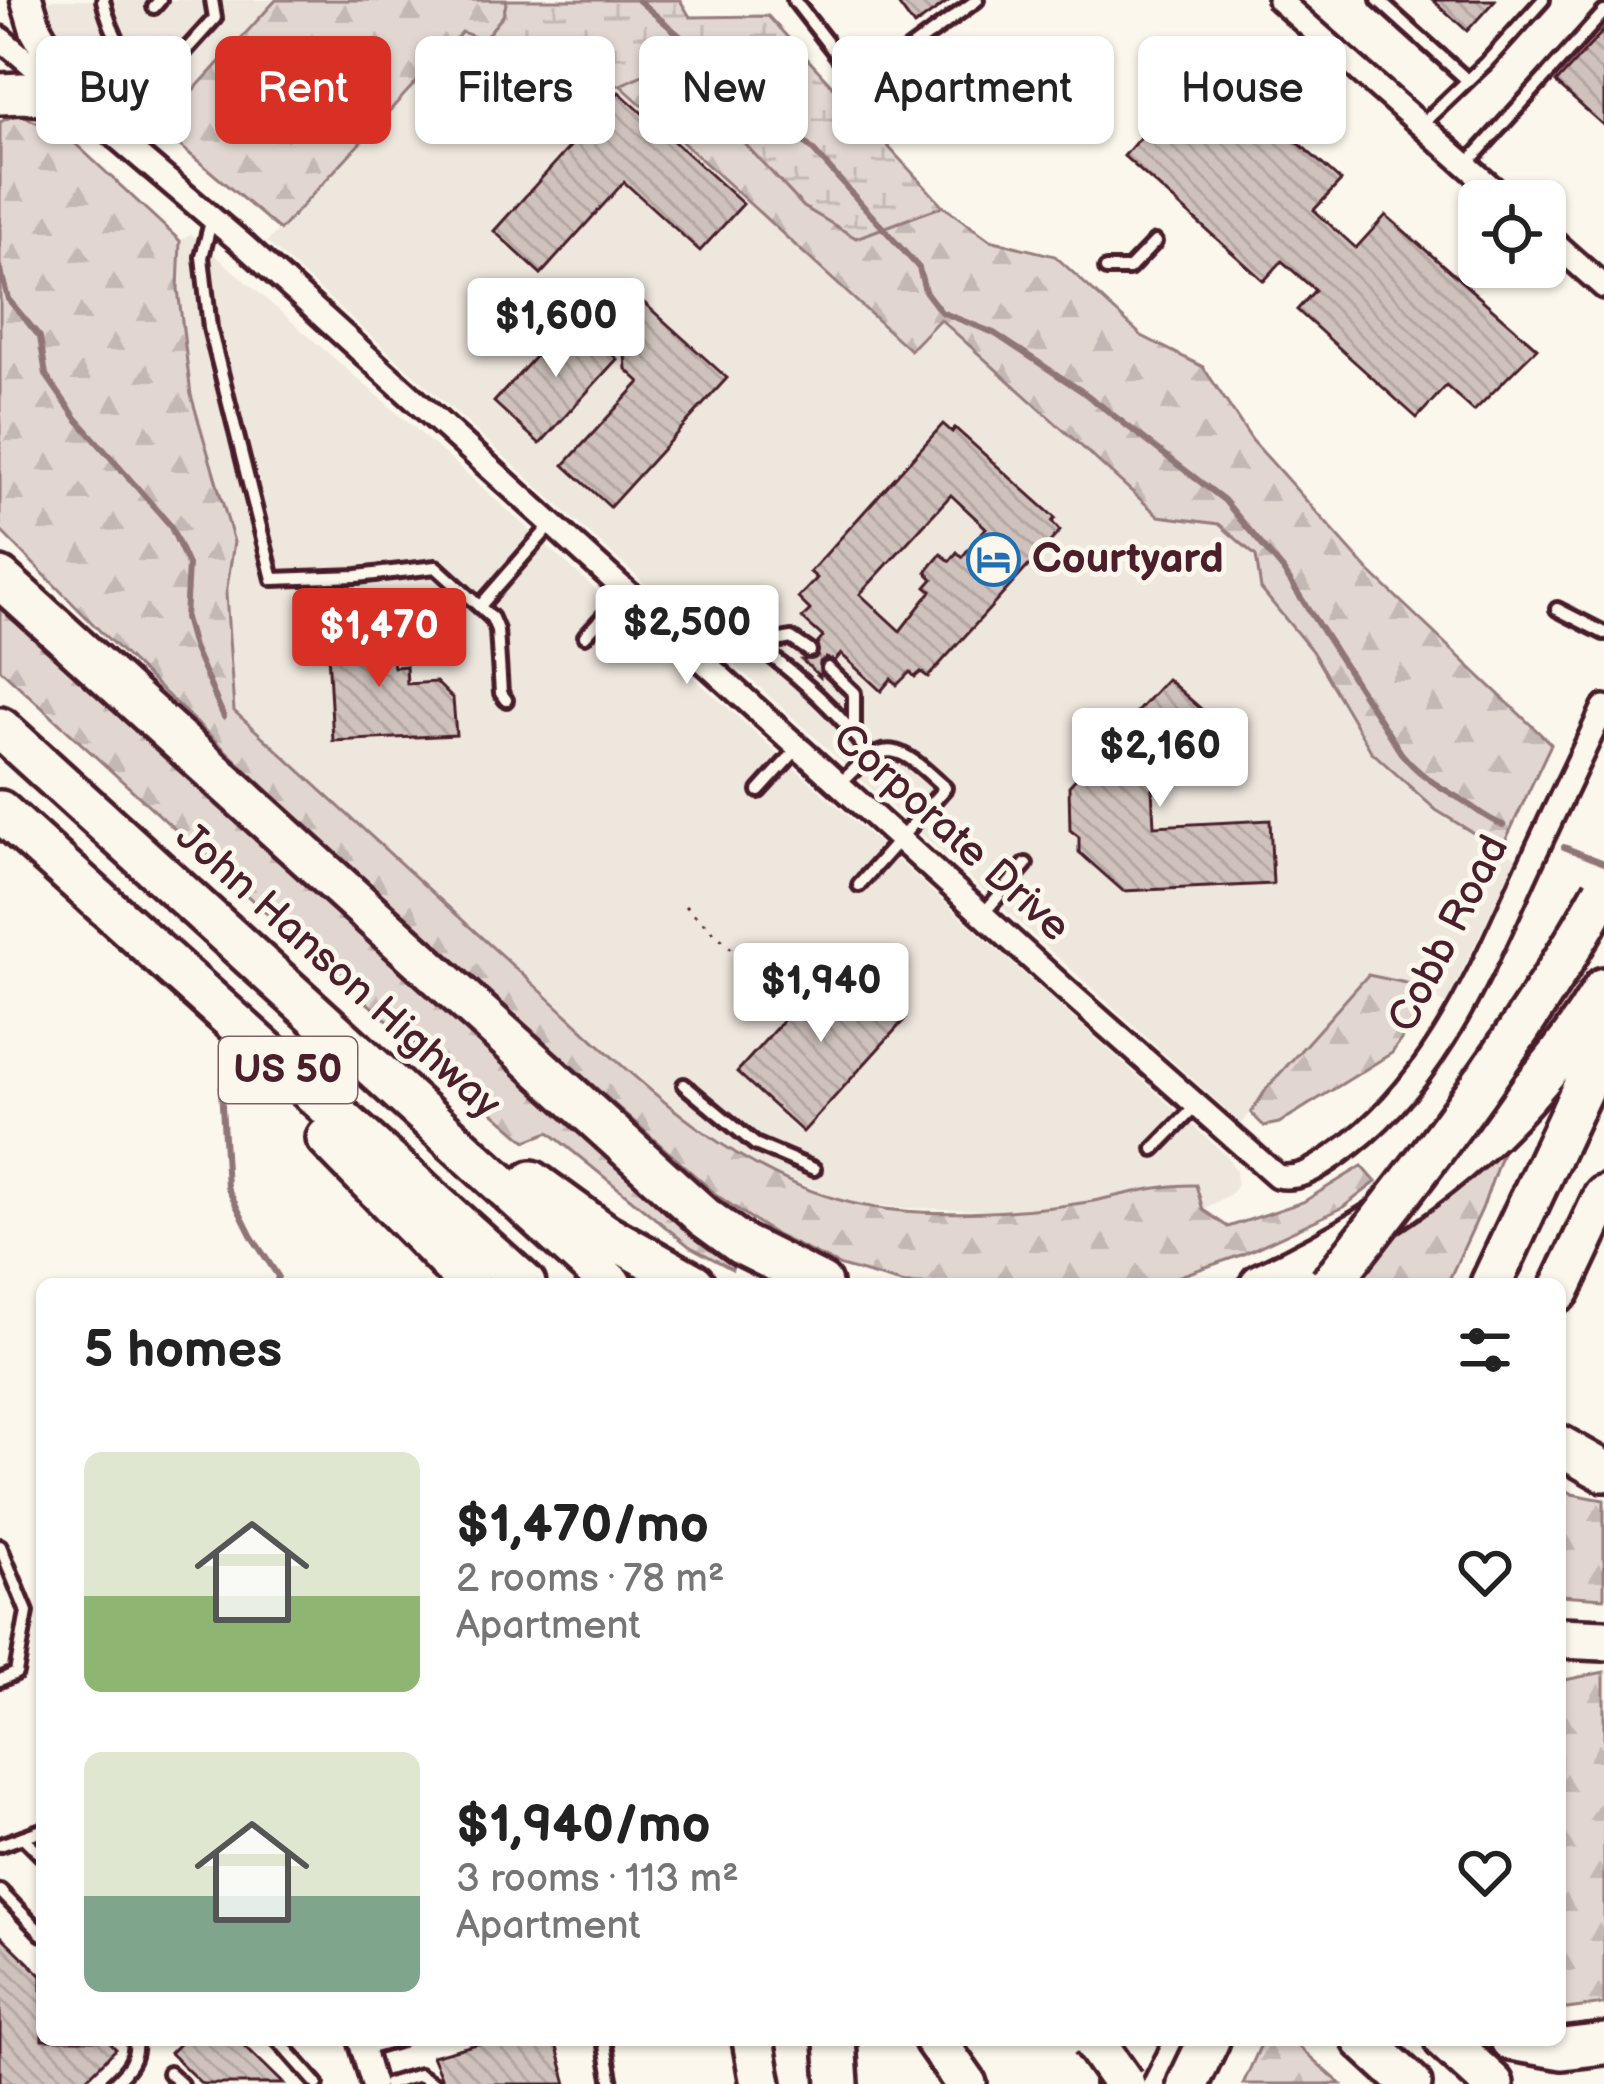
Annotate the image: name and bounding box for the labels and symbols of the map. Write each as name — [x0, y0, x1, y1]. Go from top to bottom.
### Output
pin: $1,600 — [458, 278, 654, 380]
hotel icon: Courtyard — [965, 531, 1021, 587]
place label: Courtyard — [1032, 534, 1224, 585]
pin: $2,500 — [589, 585, 785, 687]
pin: $1,470 — [281, 588, 477, 690]
pin: $2,160 — [1062, 708, 1258, 810]
street label: Corporate Drive — [822, 713, 1080, 953]
street label: John Hanson Highway — [165, 812, 511, 1130]
street label: Cobb Road — [1378, 827, 1520, 1041]
pin: $1,940 — [723, 943, 919, 1045]
road number: US 50 — [219, 1037, 357, 1103]

